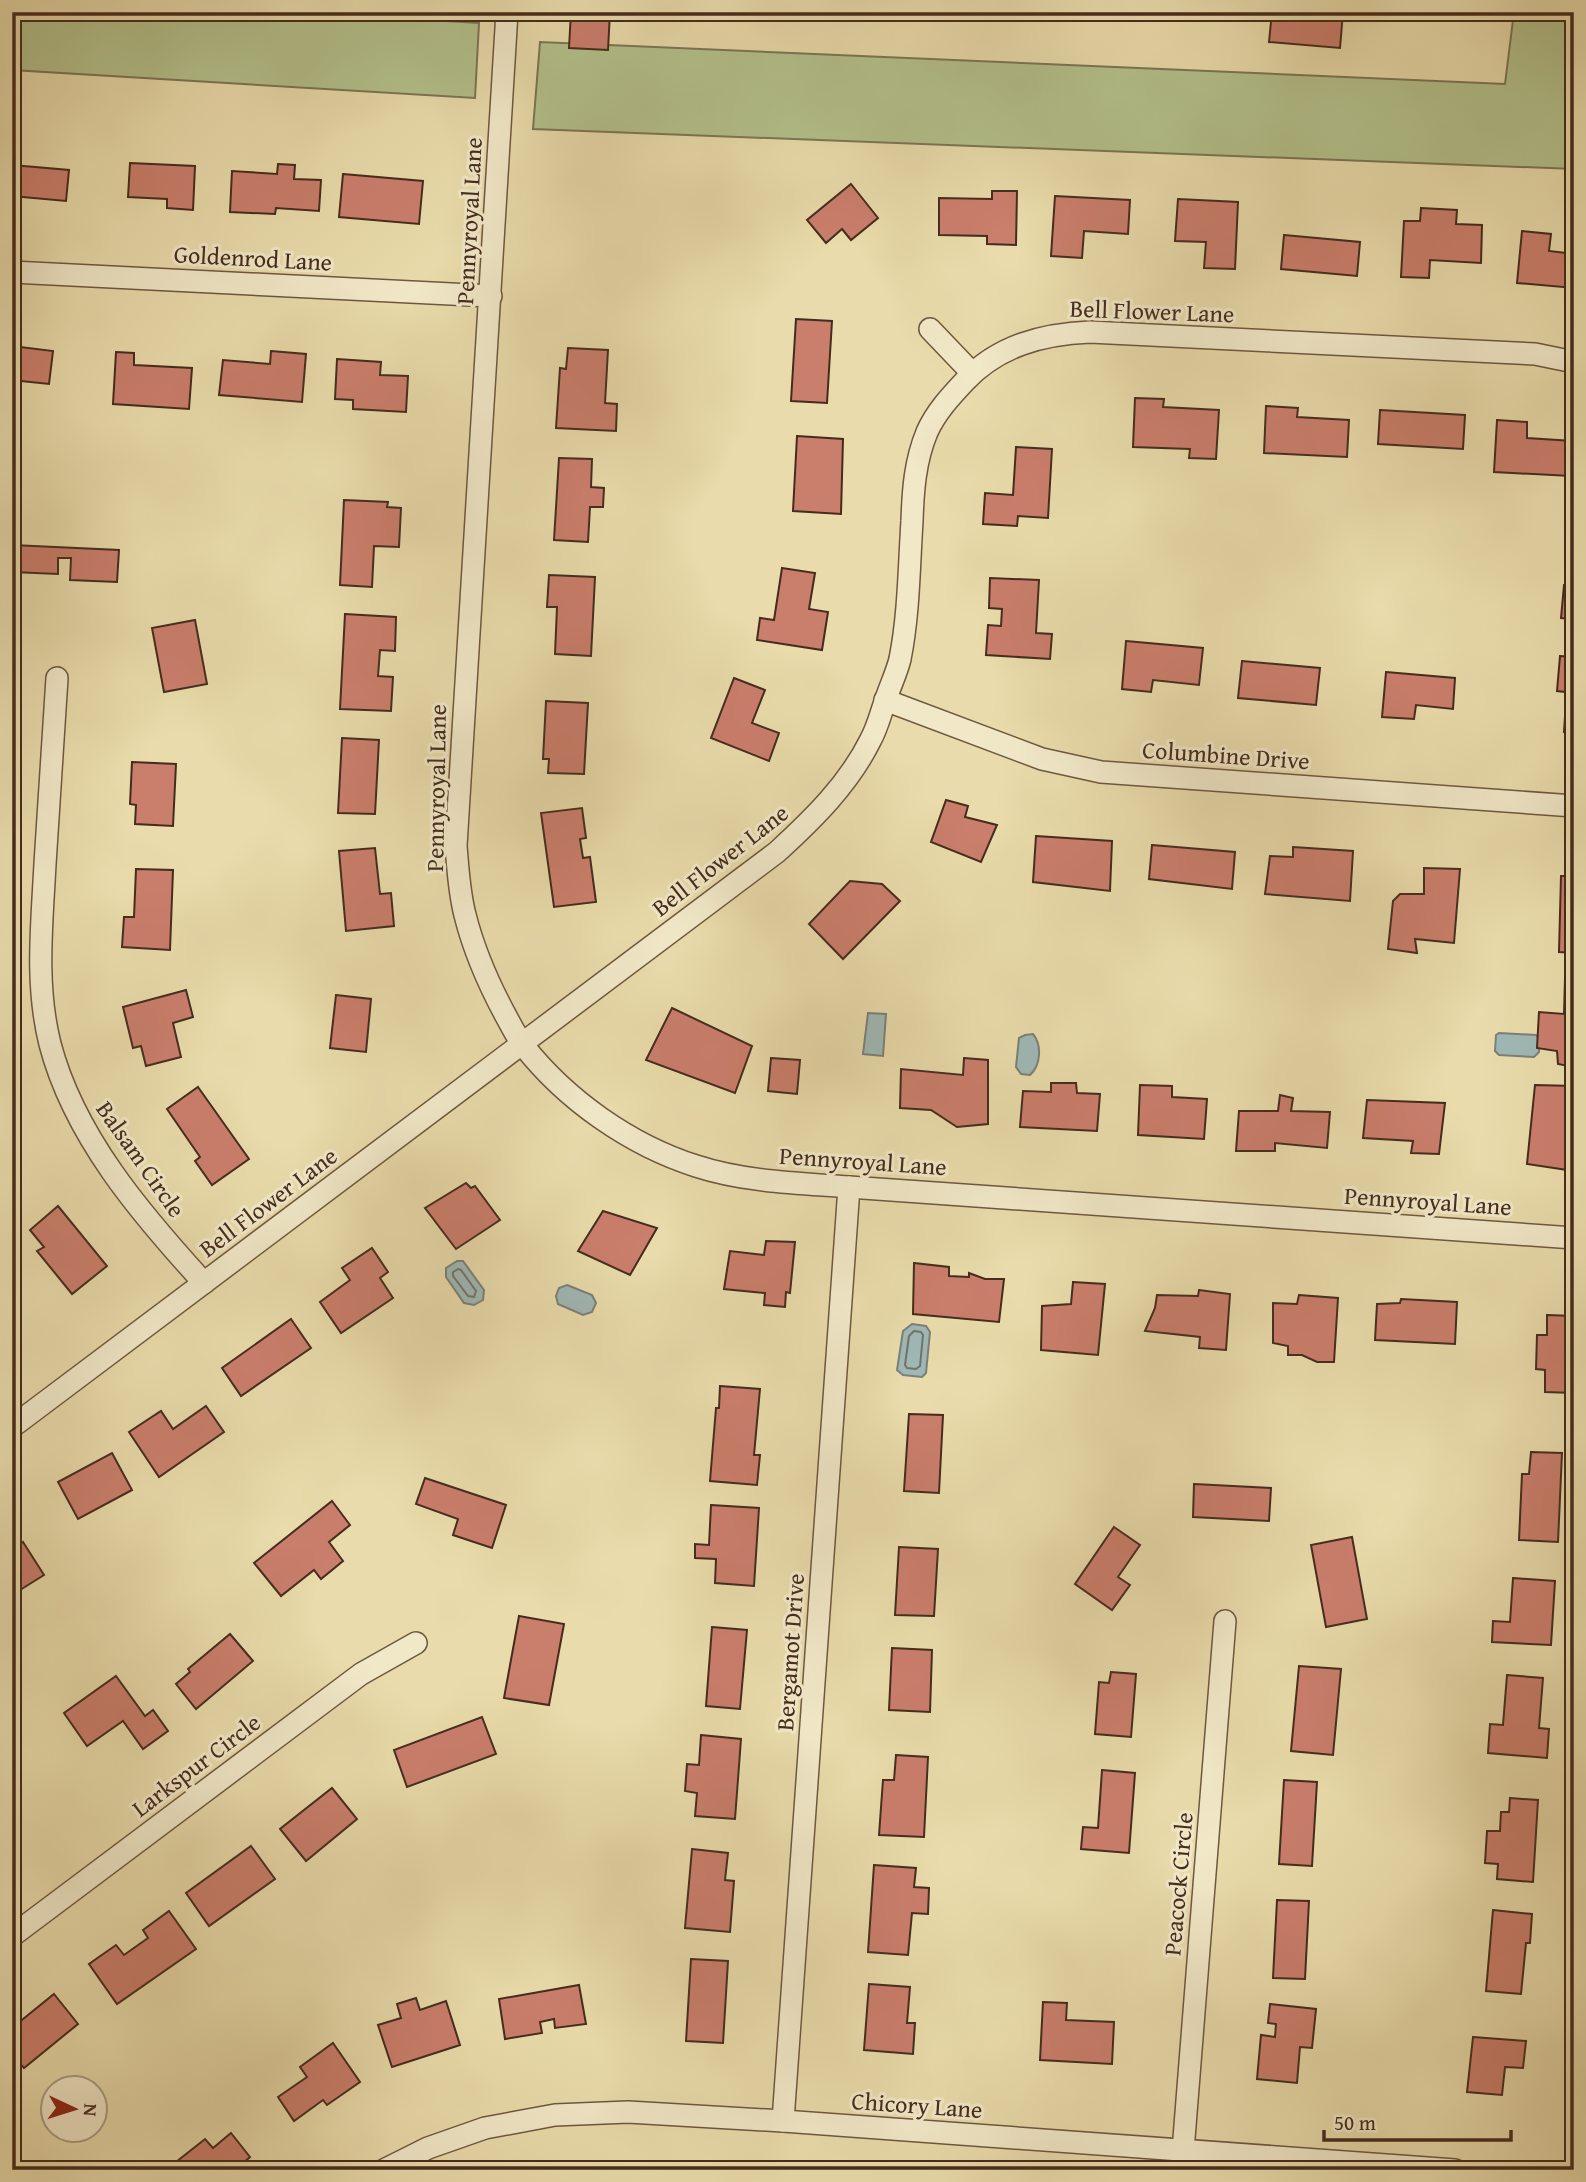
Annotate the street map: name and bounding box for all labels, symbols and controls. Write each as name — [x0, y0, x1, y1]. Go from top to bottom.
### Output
street label: Pennyroyal Lane — [447, 136, 491, 306]
street label: Goldenrod Lane — [173, 236, 333, 280]
street label: Bell Flower Lane — [1069, 291, 1235, 331]
street label: Pennyroyal Lane — [417, 704, 455, 872]
street label: Columbine Drive — [1141, 732, 1311, 778]
street label: Bell Flower Lane — [644, 795, 796, 925]
street label: Balsam Circle — [88, 1094, 194, 1224]
street label: Bell Flower Lane — [192, 1138, 344, 1266]
street label: Pennyroyal Lane — [778, 1138, 948, 1184]
street label: Pennyroyal Lane — [1343, 1178, 1513, 1224]
street label: Bergamot Drive — [767, 1572, 813, 1732]
street label: Larkspur Circle — [124, 1705, 268, 1825]
street label: Peacock Circle — [1154, 1811, 1202, 1957]
north arrow — [38, 2074, 108, 2144]
street label: Chicory Lane — [850, 2083, 984, 2127]
scale bar — [1324, 2098, 1511, 2142]
text: N — [77, 2103, 105, 2118]
text: 50 m — [1334, 2107, 1376, 2138]

